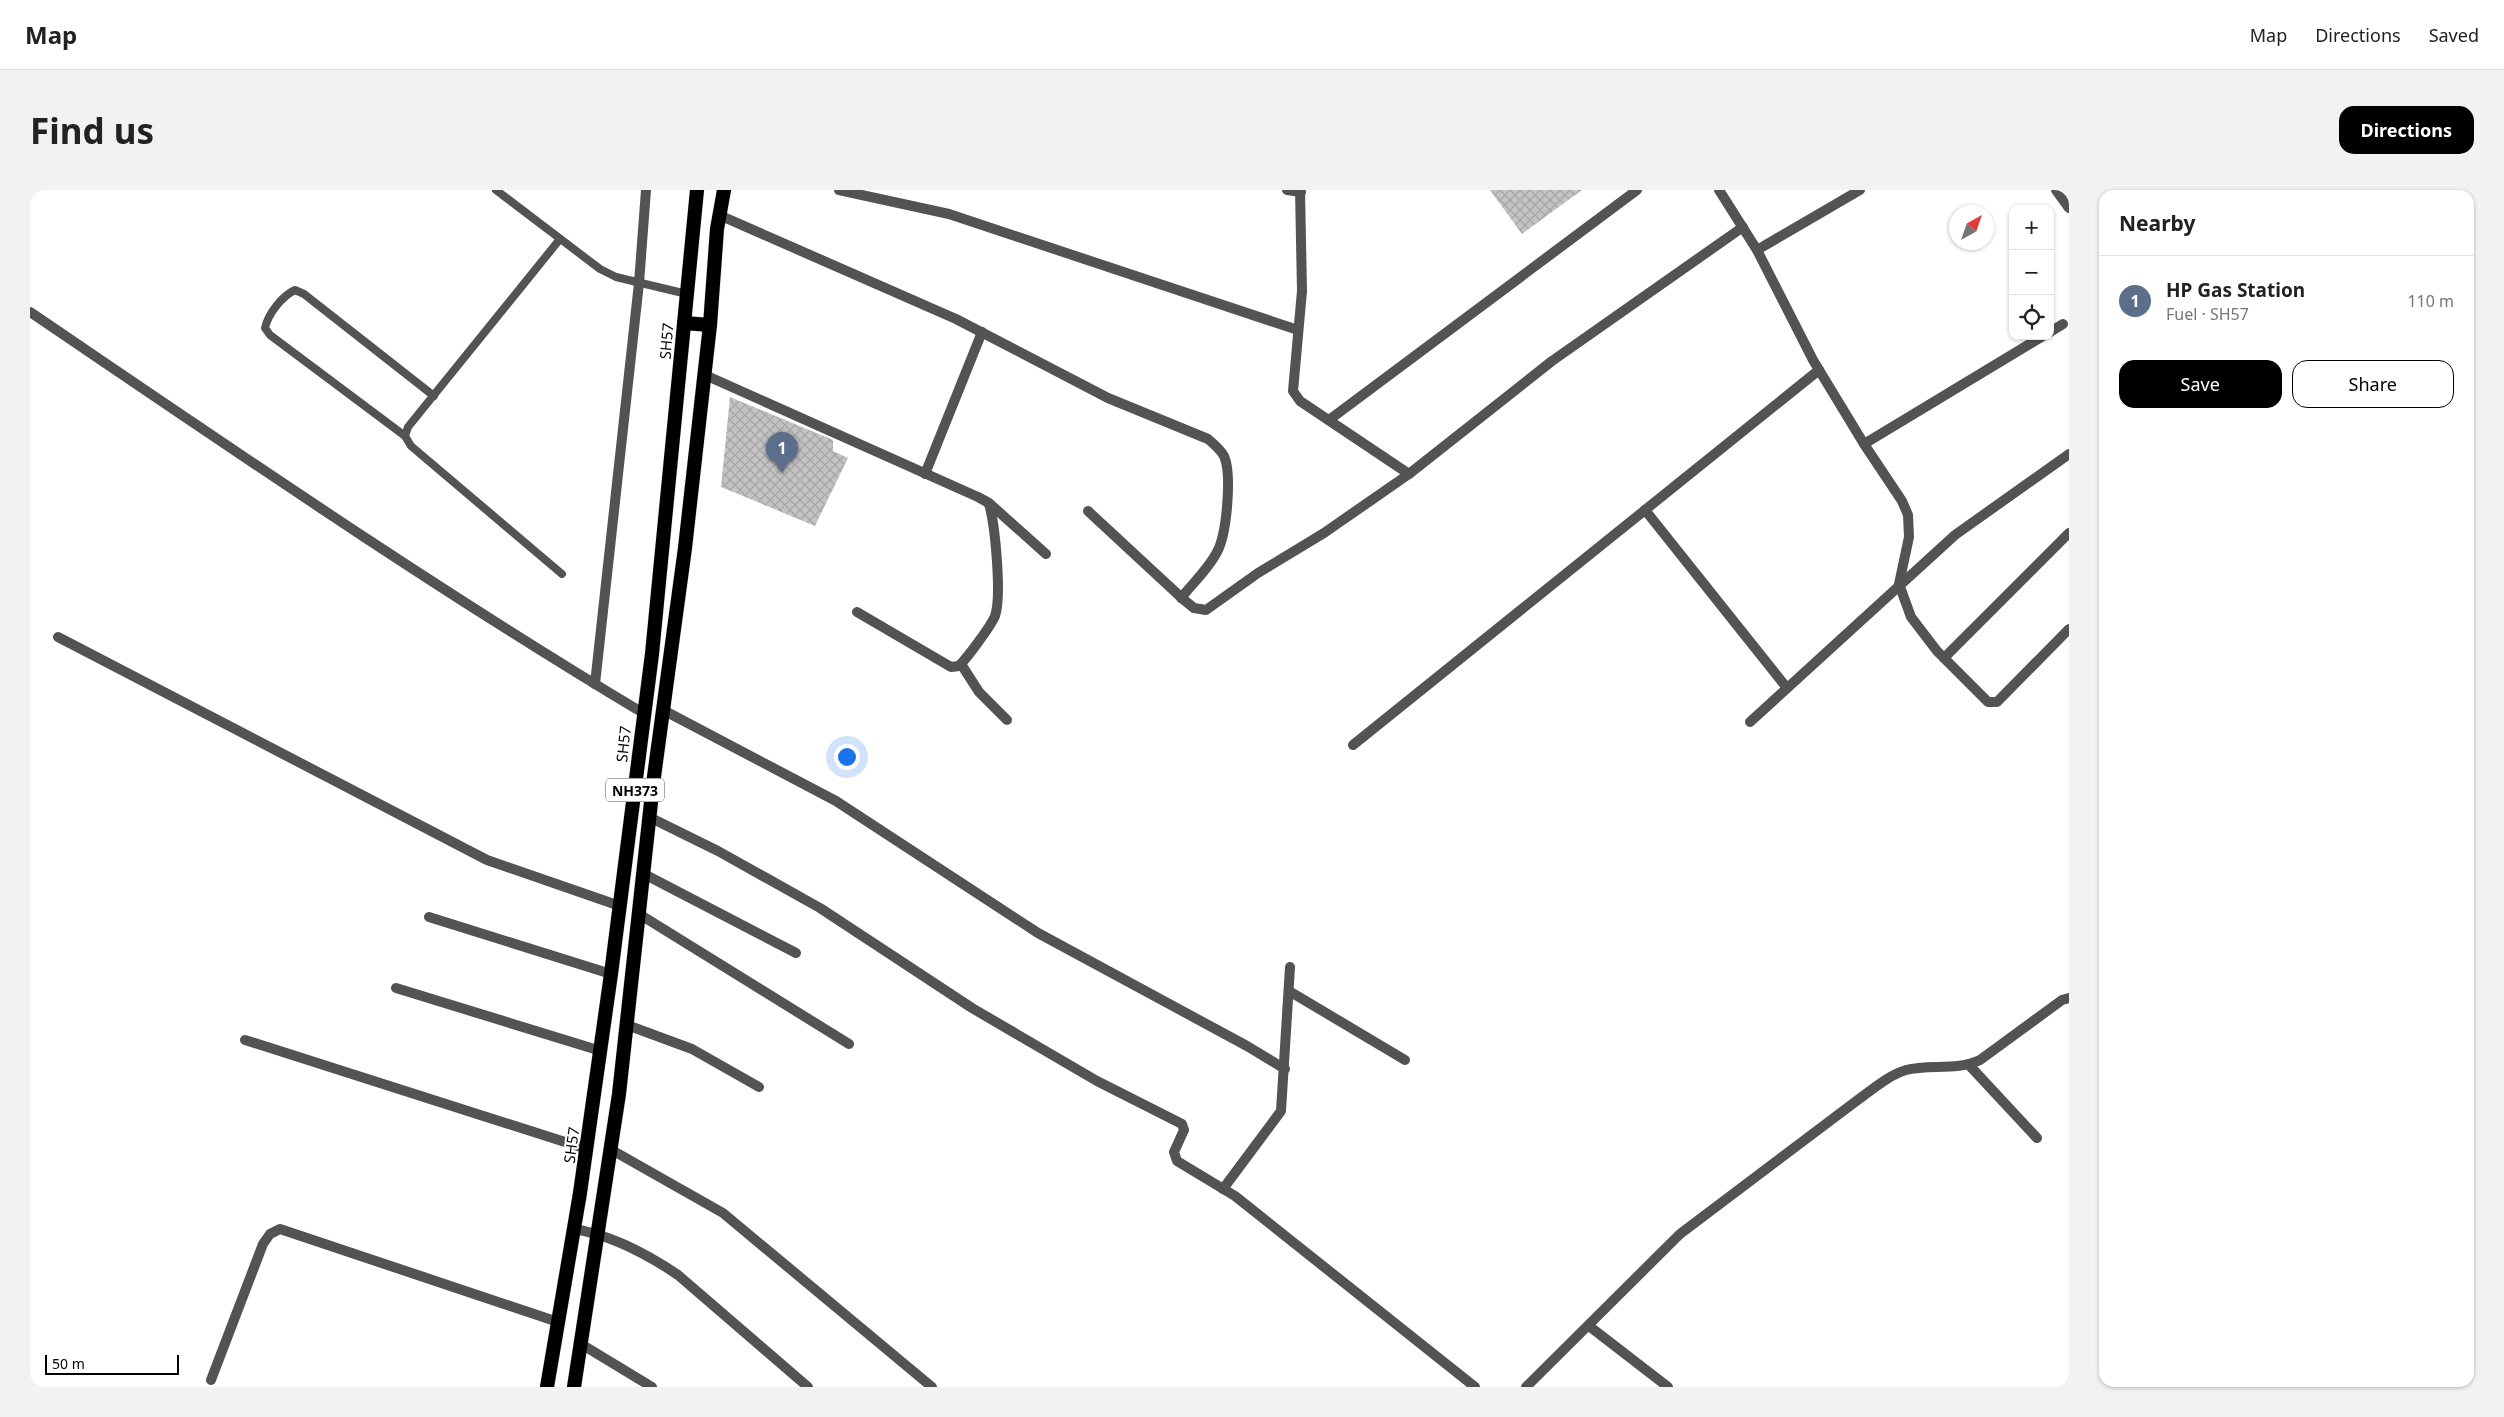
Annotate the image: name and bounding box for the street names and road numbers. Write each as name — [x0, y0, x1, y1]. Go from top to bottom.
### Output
street label: SH57 — [654, 322, 678, 360]
street label: SH57 — [611, 725, 635, 763]
road number: NH373 — [606, 778, 664, 802]
street label: SH57 — [559, 1126, 583, 1164]

